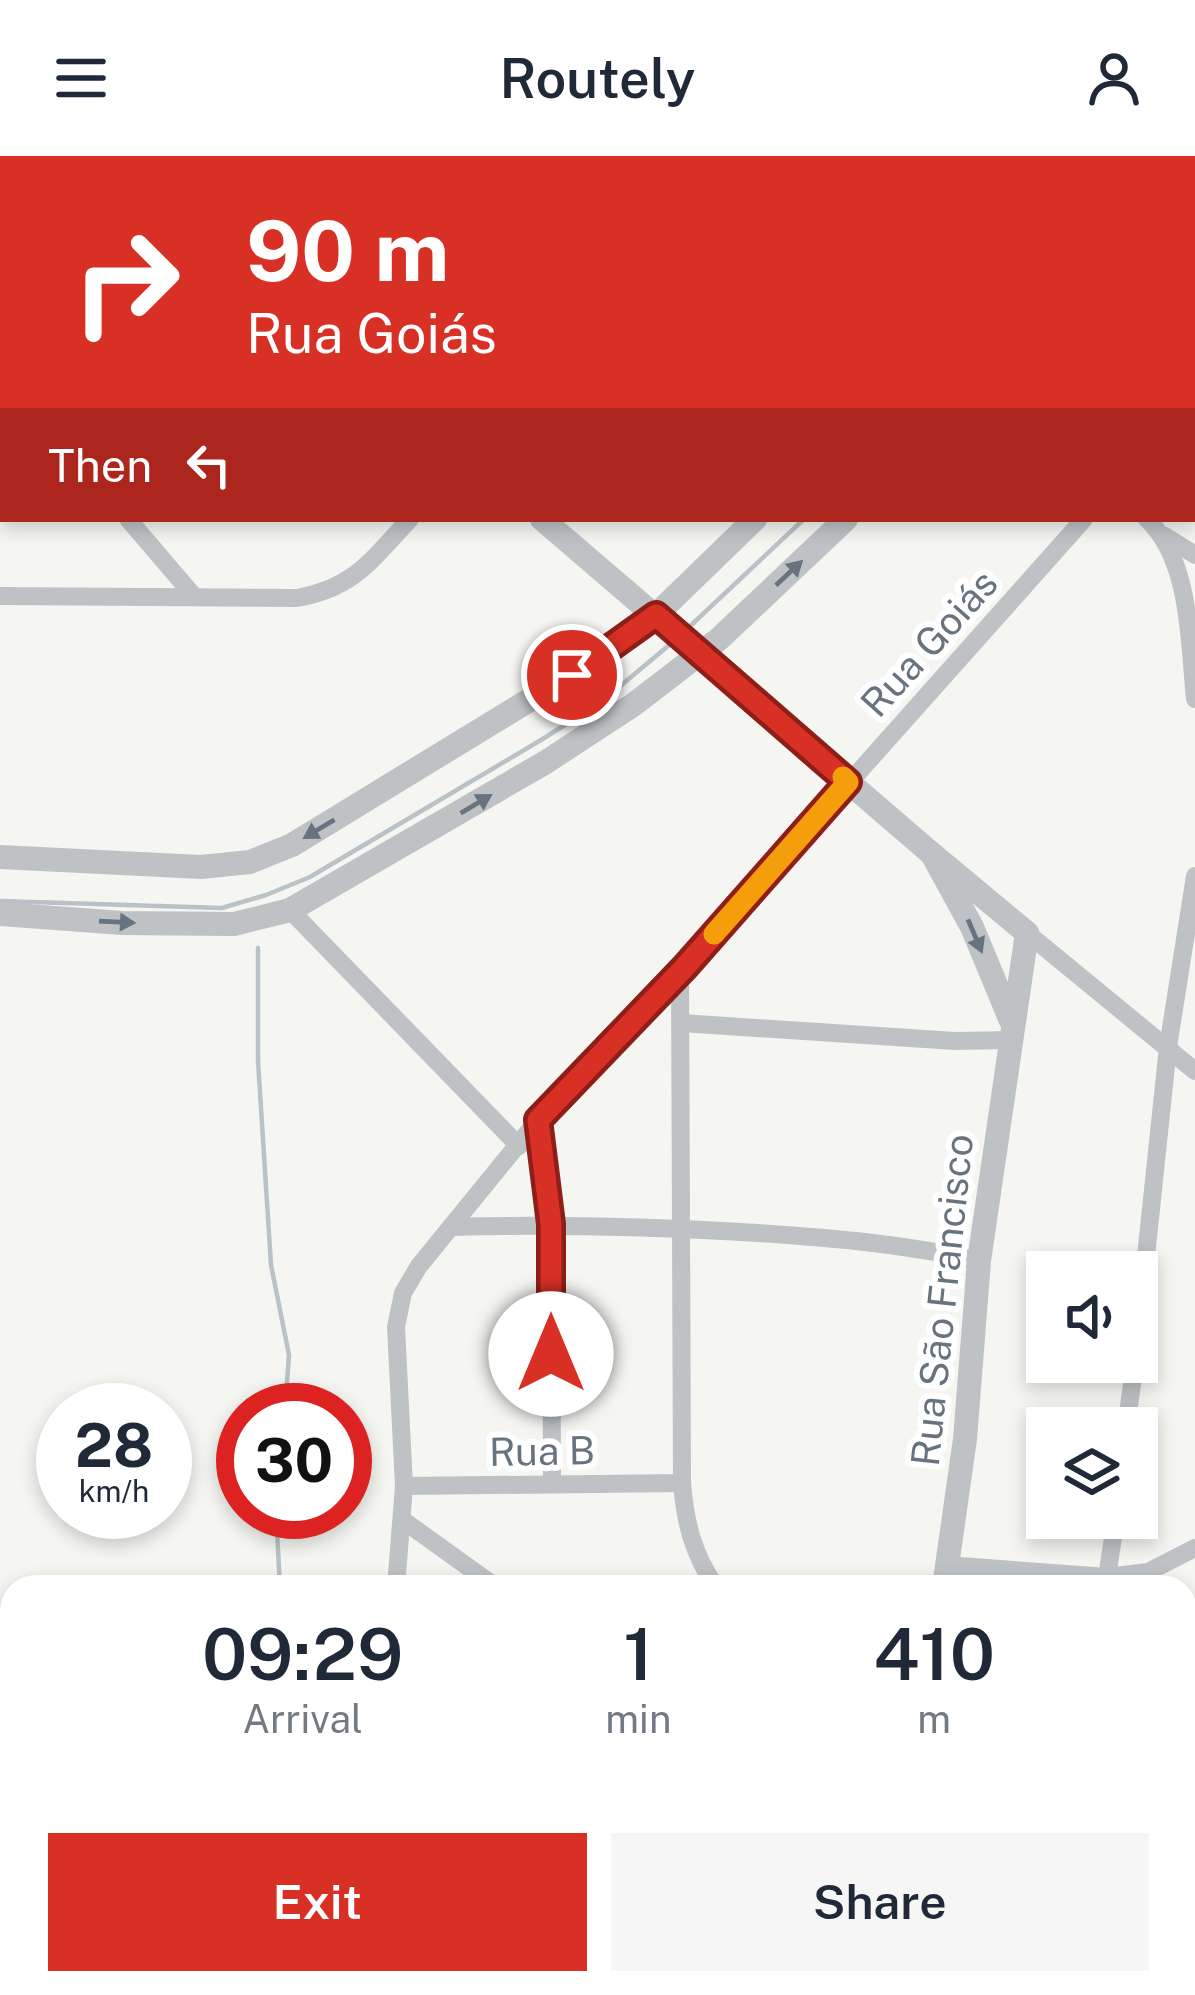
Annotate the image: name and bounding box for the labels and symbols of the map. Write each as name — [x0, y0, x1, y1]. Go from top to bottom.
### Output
one-way arrow — [774, 559, 803, 587]
street label: Rua Goiás — [851, 560, 1007, 726]
pin — [521, 624, 623, 726]
one-way arrow — [459, 794, 493, 815]
one-way arrow — [303, 817, 336, 839]
one-way arrow — [99, 913, 137, 932]
one-way arrow — [966, 919, 985, 955]
street label: Rua São Francisco — [902, 1132, 982, 1468]
position arrow — [488, 1291, 614, 1417]
speed limit sign: 30 — [216, 1383, 372, 1539]
street label: Rua B — [489, 1427, 595, 1475]

